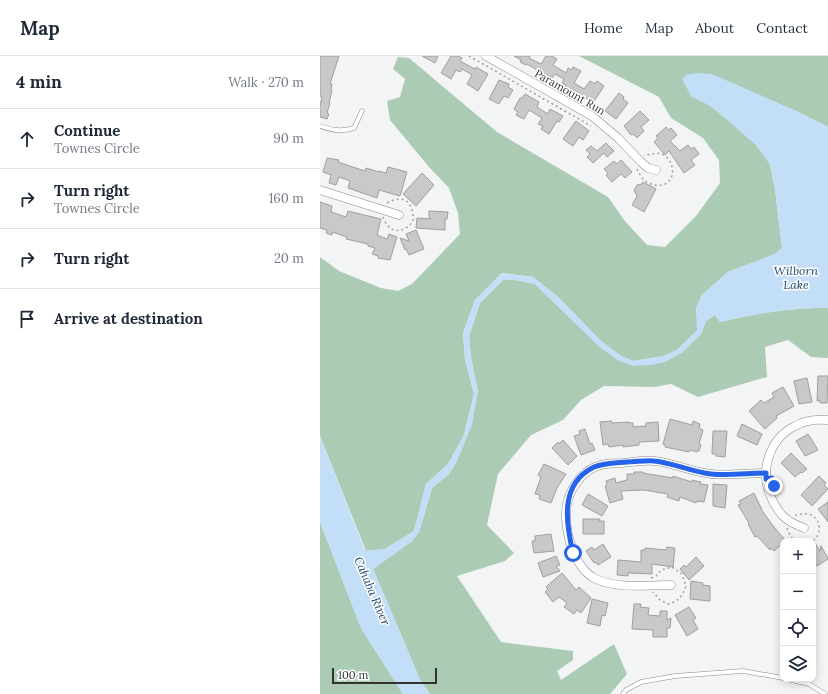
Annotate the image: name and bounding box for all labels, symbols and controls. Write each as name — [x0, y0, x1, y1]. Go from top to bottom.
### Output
text: Map — [20, 16, 60, 40]
text: Home — [584, 19, 623, 37]
text: Map — [645, 19, 673, 37]
text: About — [695, 19, 734, 37]
text: Contact — [756, 19, 808, 37]
street label: Paramount Run — [532, 66, 608, 118]
text: 4 min — [16, 71, 62, 93]
text: Walk · 270 m — [228, 74, 304, 91]
text: Continue — [54, 121, 120, 140]
icon: ahead — [16, 128, 38, 150]
text: 90 m — [273, 130, 304, 147]
text: Townes Circle — [54, 140, 140, 157]
text: Turn right — [54, 181, 130, 200]
icon: right — [16, 188, 38, 210]
text: 160 m — [269, 190, 304, 207]
text: Townes Circle — [54, 200, 140, 217]
icon: right — [16, 248, 38, 270]
text: Turn right — [54, 249, 130, 268]
text: 20 m — [274, 250, 304, 267]
water label: Wilborn Lake — [774, 263, 819, 292]
icon: arrive — [16, 308, 38, 330]
text: Arrive at destination — [54, 309, 203, 328]
route end — [765, 477, 783, 495]
map controls — [780, 538, 816, 682]
button: + — [780, 538, 816, 574]
route start — [564, 544, 582, 562]
water label: Cahaba River — [351, 554, 394, 628]
button: − — [780, 574, 816, 610]
button: locate — [780, 610, 816, 646]
button: layers — [780, 646, 816, 682]
scale bar — [332, 666, 437, 685]
text: 100 m — [338, 668, 368, 682]

